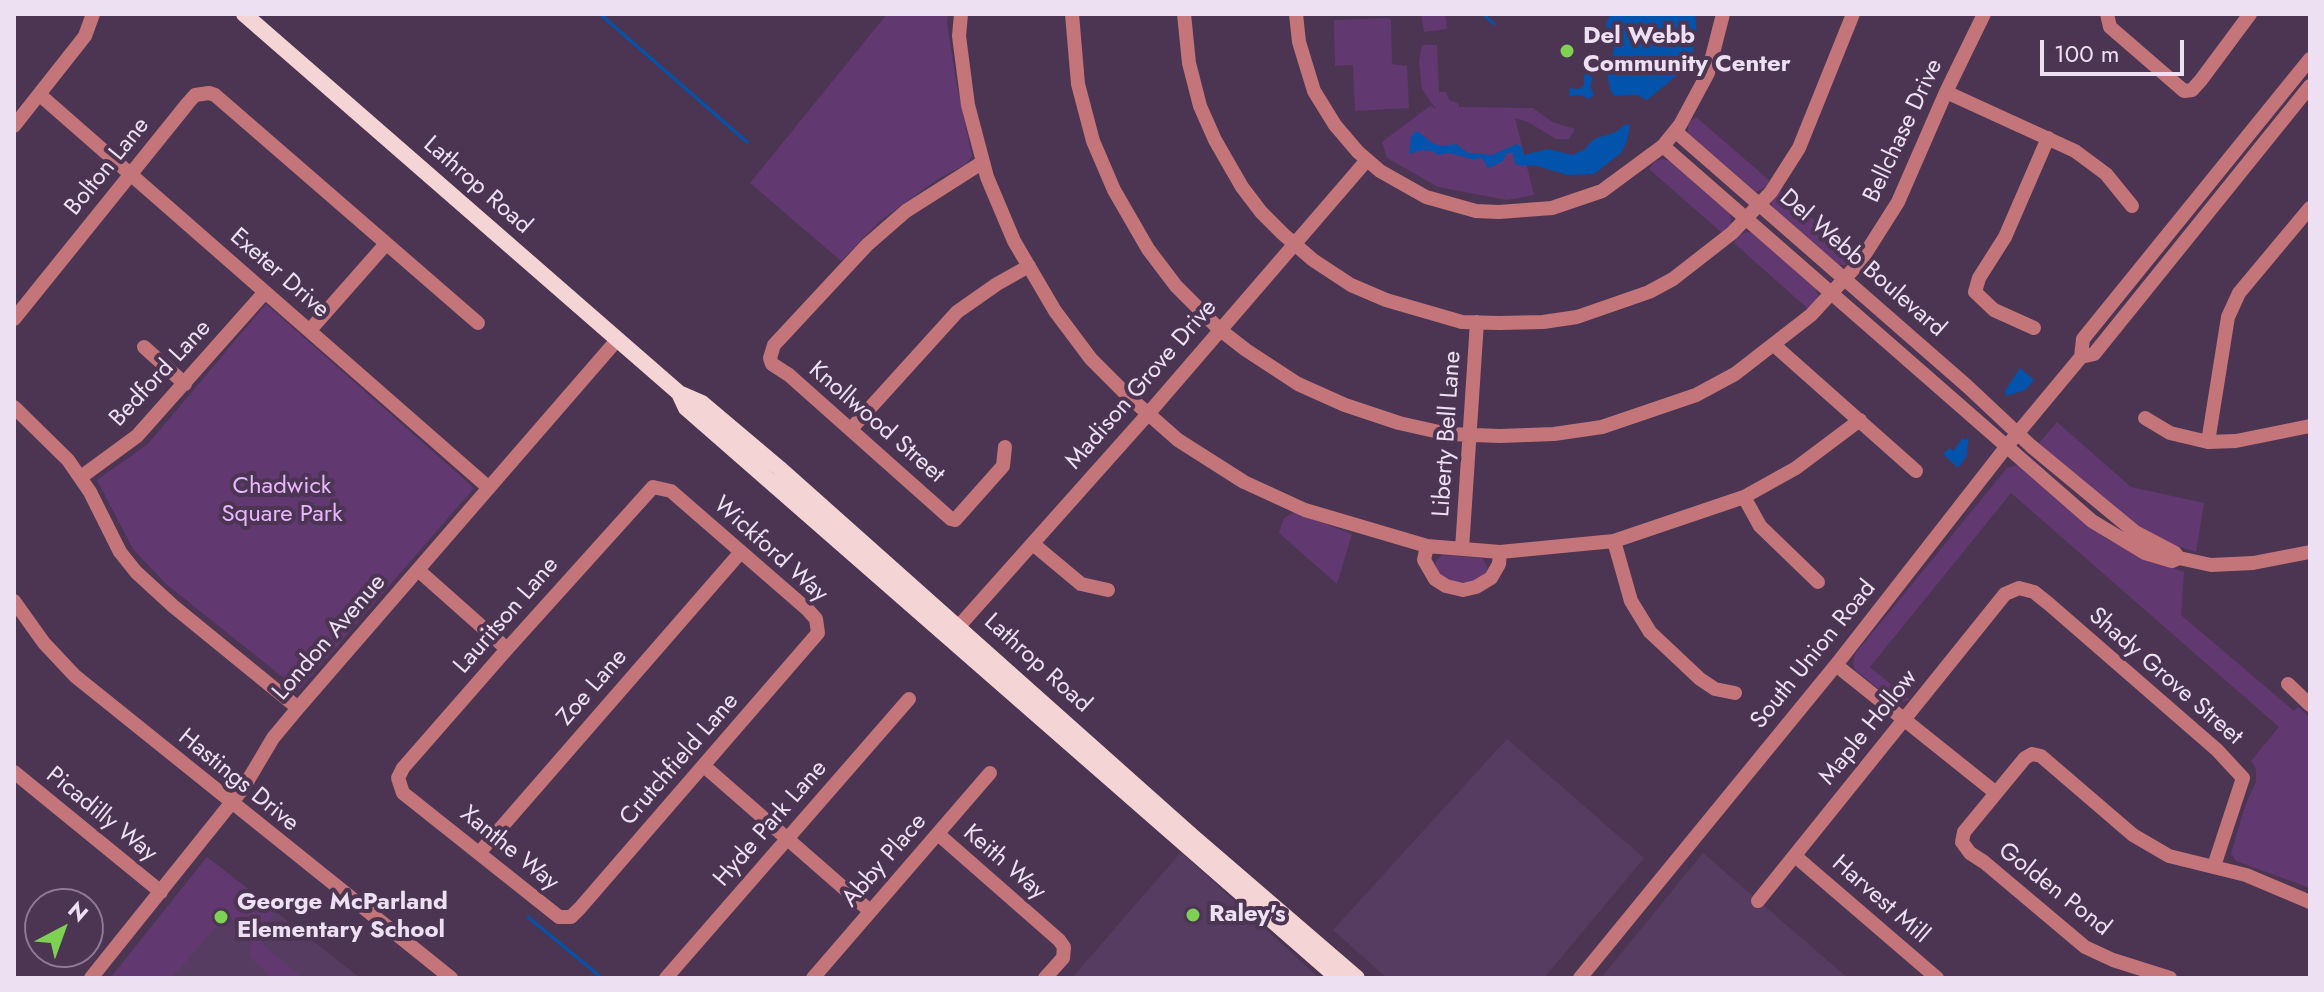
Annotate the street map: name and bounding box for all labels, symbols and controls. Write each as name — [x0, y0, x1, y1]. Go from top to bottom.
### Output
place label: Del Webb Community Center — [1583, 23, 1791, 79]
scale bar — [2044, 24, 2188, 74]
text: 100 m — [2054, 36, 2120, 71]
marker: Del Webb Community Center — [1558, 42, 1576, 60]
street label: Bellchase Drive — [1858, 55, 1950, 207]
street label: Bolton Lane — [60, 112, 156, 222]
street label: Lathrop Road — [417, 131, 537, 241]
street label: Del Webb Boulevard — [1773, 184, 1951, 344]
street label: Exeter Drive — [223, 223, 335, 325]
street label: Madison Grove Drive — [1060, 294, 1224, 476]
street label: Bedford Lane — [104, 315, 218, 433]
street label: Liberty Bell Lane — [1428, 350, 1468, 518]
street label: Knollwood Street — [802, 356, 950, 490]
park label: Chadwick Square Park — [221, 473, 343, 529]
street label: Wickford Way — [707, 491, 833, 609]
street label: Lauritson Lane — [449, 552, 565, 680]
street label: London Avenue — [267, 569, 393, 707]
street label: South Union Road — [1745, 575, 1883, 735]
street label: Shady Grove Street — [2082, 602, 2248, 752]
street label: Lathrop Road — [977, 608, 1097, 720]
street label: Zoe Lane — [552, 644, 634, 732]
street label: Maple Hollow — [1814, 664, 1924, 792]
street label: Crutchfield Lane — [615, 688, 745, 832]
street label: Hastings Drive — [172, 724, 304, 838]
street label: Hyde Park Lane — [708, 755, 834, 893]
street label: Picadilly Way — [40, 761, 162, 869]
street label: Xanthe Way — [454, 800, 564, 898]
street label: Abby Place — [837, 808, 933, 914]
street label: Keith Way — [957, 819, 1051, 907]
street label: Golden Pond — [1992, 837, 2116, 943]
street label: Harvest Mill — [1825, 850, 1935, 950]
north arrow — [24, 888, 104, 968]
place label: George McParland Elementary School — [237, 889, 448, 945]
text: N — [61, 894, 96, 929]
place label: Raley's — [1209, 901, 1286, 929]
marker: Raley's — [1184, 906, 1202, 924]
marker: George McParland Elementary School — [212, 908, 230, 926]

